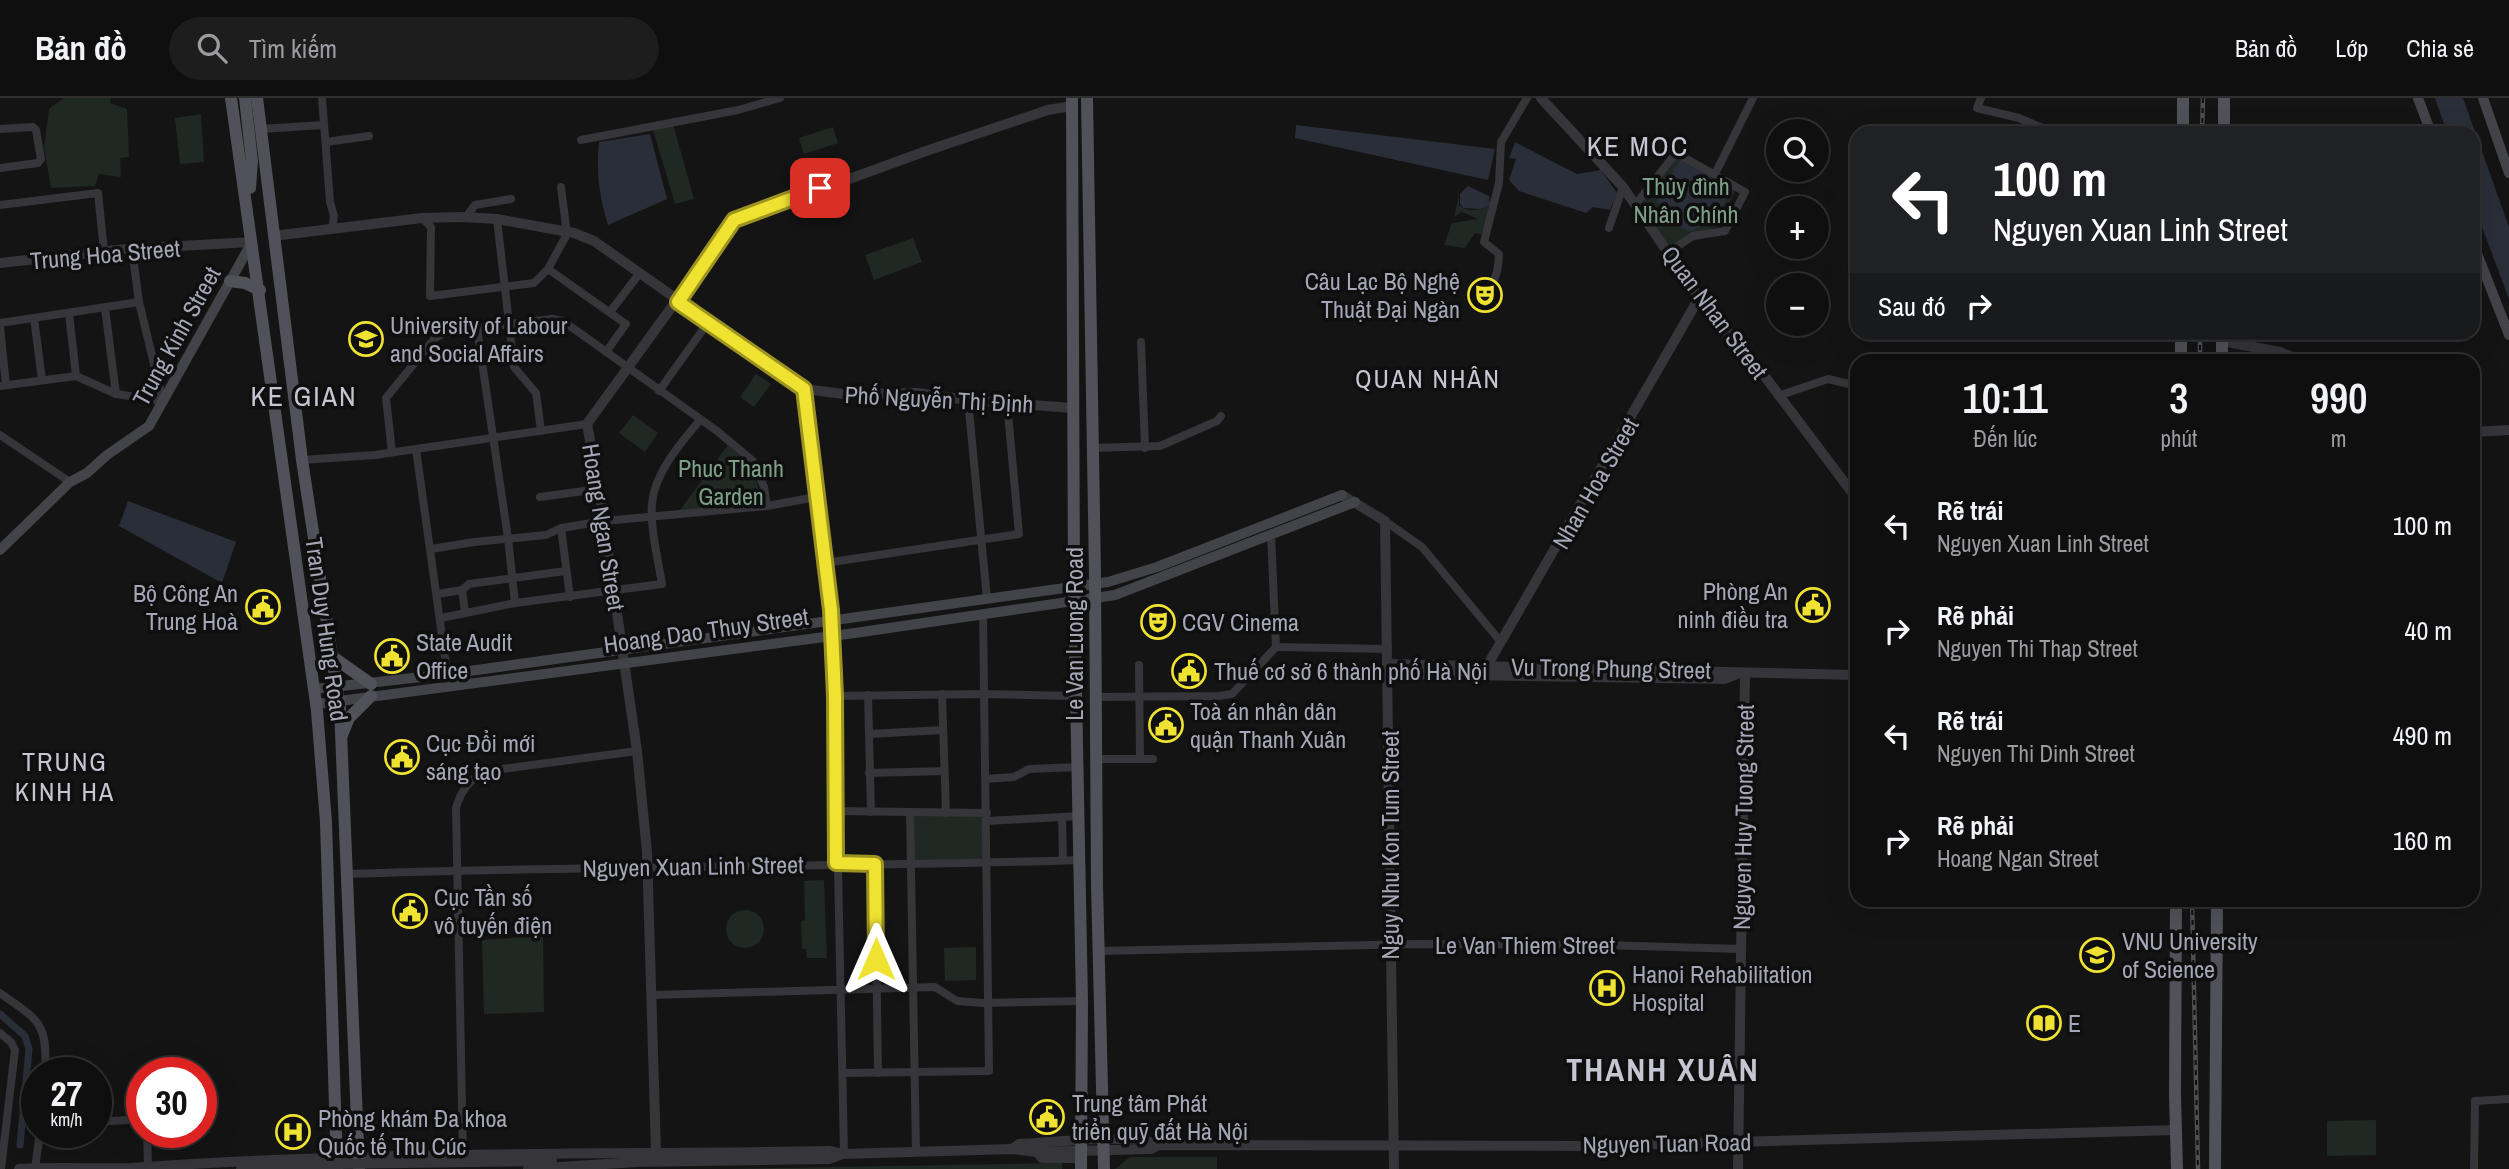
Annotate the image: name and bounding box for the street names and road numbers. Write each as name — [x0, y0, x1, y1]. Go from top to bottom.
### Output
street label: Trung Hoa Street — [29, 231, 182, 276]
street label: Quan Nhan Street — [1654, 239, 1776, 385]
street label: Trung Kinh Street — [125, 260, 228, 411]
street label: Phố Nguyễn Thị Định — [844, 378, 1034, 420]
street label: Nhan Hoa Street — [1544, 411, 1646, 554]
street label: Hoang Ngan Street — [575, 441, 633, 613]
street label: Tran Duy Hung Road — [298, 535, 356, 723]
street label: Le Van Luong Road — [1058, 547, 1090, 721]
street label: Hoang Dao Thuy Street — [602, 600, 811, 660]
street label: Vu Trong Phung Street — [1511, 650, 1712, 686]
street label: Nguyen Huy Tuong Street — [1725, 703, 1761, 930]
street label: Nguy Nhu Kon Tum Street — [1374, 730, 1406, 959]
street label: Nguyen Xuan Linh Street — [582, 848, 804, 884]
street label: Le Van Thiem Street — [1435, 929, 1615, 961]
street label: Nguyen Tuan Road — [1582, 1126, 1752, 1160]

